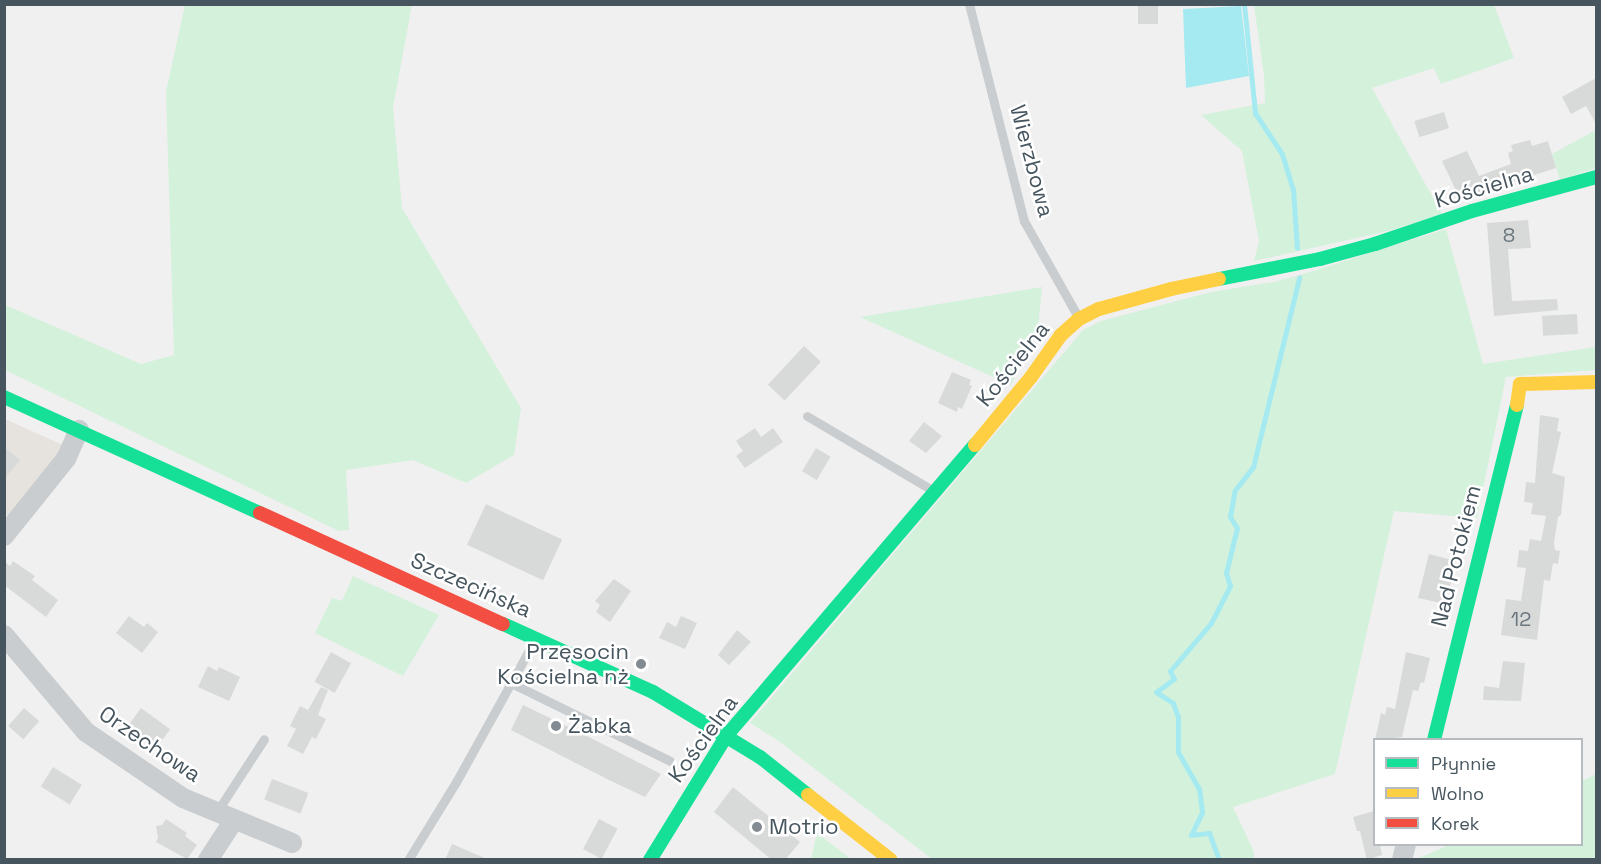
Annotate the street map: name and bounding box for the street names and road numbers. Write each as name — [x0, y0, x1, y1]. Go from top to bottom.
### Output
street label: Wierzbowa — [1004, 102, 1060, 220]
street label: Kościelna — [1432, 160, 1536, 214]
street label: Kościelna — [971, 316, 1055, 412]
street label: Nad Potokiem — [1426, 482, 1486, 630]
street label: Szczecińska — [407, 547, 535, 623]
street label: Kościelna — [663, 690, 743, 788]
street label: Orzechowa — [94, 700, 206, 788]

